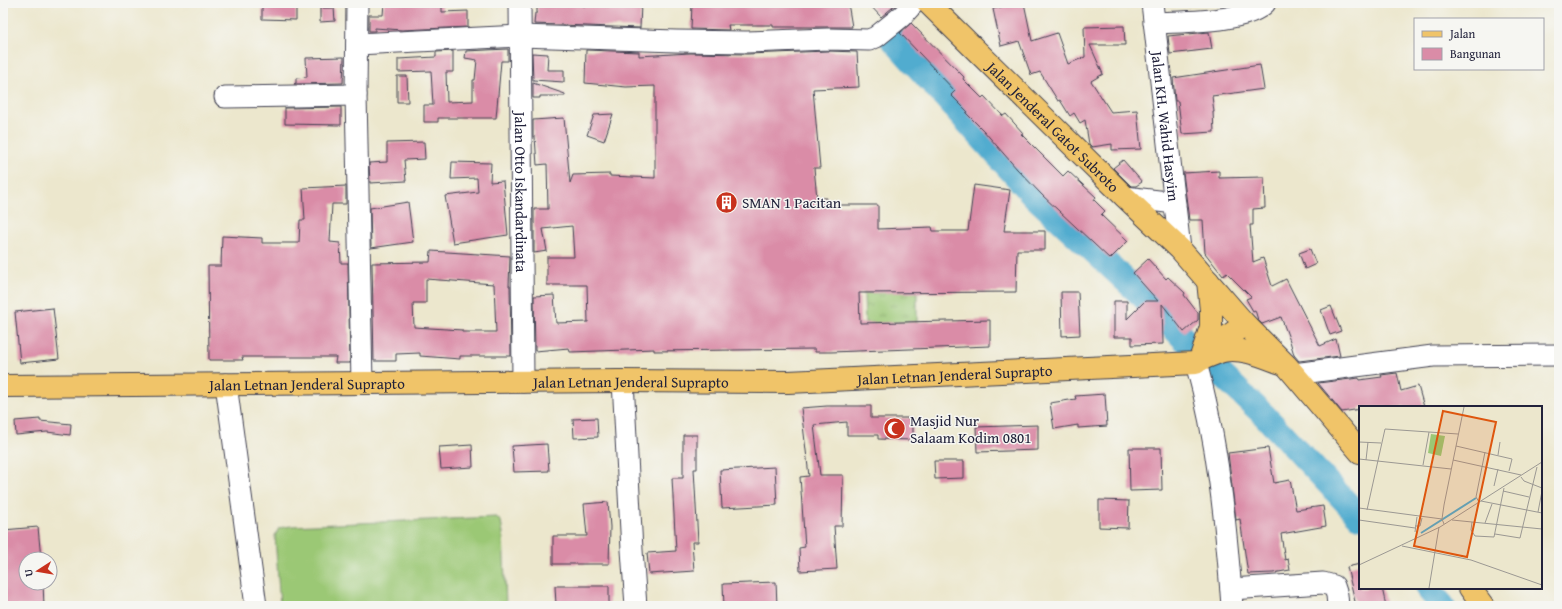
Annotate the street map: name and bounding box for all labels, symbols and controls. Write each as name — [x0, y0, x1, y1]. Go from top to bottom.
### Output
legend — [1414, 18, 1544, 70]
text: Jalan — [1448, 25, 1475, 42]
text: Bangunan — [1450, 45, 1501, 62]
street label: Jalan KH. Wahid Hasyim — [1147, 48, 1185, 203]
street label: Jalan Jenderal Gatot Subroto — [981, 55, 1124, 197]
street label: Jalan Otto Iskandardinata — [510, 110, 533, 272]
building icon: SMAN 1 Pacitan — [714, 189, 740, 215]
place label: SMAN 1 Pacitan — [742, 192, 842, 213]
street label: Jalan Letnan Jenderal Suprapto — [855, 359, 1053, 389]
street label: Jalan Letnan Jenderal Suprapto — [531, 370, 729, 392]
street label: Jalan Letnan Jenderal Suprapto — [207, 372, 405, 395]
inset map — [1359, 406, 1542, 589]
place label: Masjid Nur Salaam Kodim 0801 — [910, 410, 1032, 448]
mosque icon: Masjid Nur Salaam Kodim 0801 — [881, 416, 907, 442]
north arrow — [18, 551, 58, 591]
text: U — [20, 567, 37, 578]

